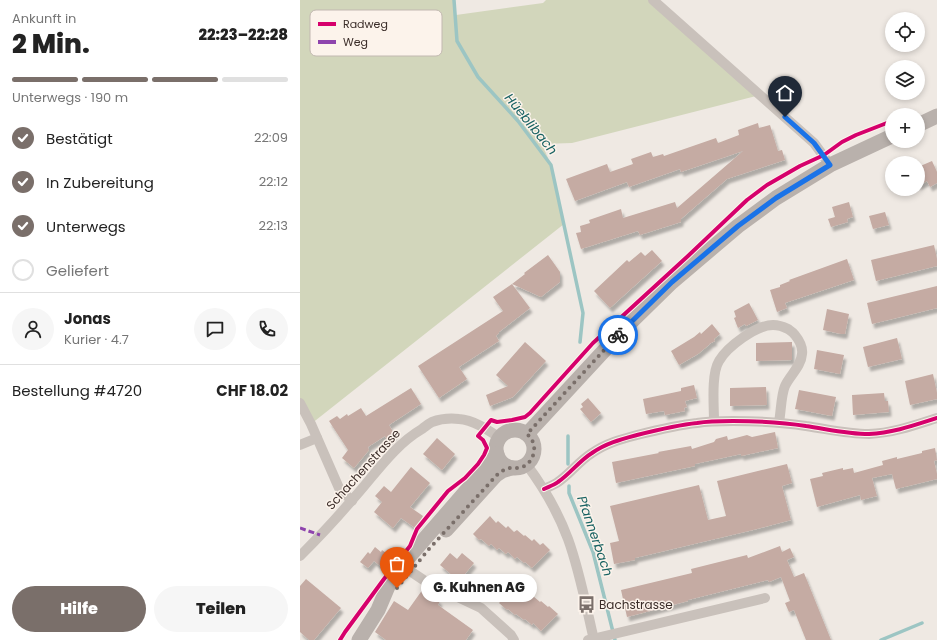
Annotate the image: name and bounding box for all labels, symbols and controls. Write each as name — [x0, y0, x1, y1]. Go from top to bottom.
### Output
text: Ankunft in — [12, 9, 76, 28]
legend — [310, 10, 442, 56]
map controls — [885, 12, 925, 196]
button: locate — [885, 12, 925, 52]
text: Radweg — [343, 16, 388, 32]
text: 22:23–22:28 — [198, 24, 288, 45]
text: 2 Min. — [12, 26, 90, 62]
text: Weg — [343, 34, 368, 50]
button: layers — [885, 60, 925, 100]
pin — [768, 76, 802, 117]
icon: home — [774, 82, 796, 104]
text: Unterwegs · 190 m — [12, 88, 128, 107]
water label: Hüeblibach — [500, 89, 562, 159]
button: + — [885, 108, 925, 148]
icon: check — [12, 127, 34, 149]
text: Bestätigt — [46, 128, 113, 149]
text: 22:09 — [254, 128, 288, 147]
button: − — [885, 156, 925, 196]
icon: check — [12, 171, 34, 193]
text: In Zubereitung — [46, 172, 154, 193]
text: 22:12 — [259, 172, 288, 191]
icon: check — [12, 215, 34, 237]
text: Unterwegs — [46, 216, 126, 237]
text: 22:13 — [258, 216, 288, 235]
text: Geliefert — [46, 260, 109, 281]
button: person — [12, 308, 54, 350]
text: Jonas — [64, 308, 111, 329]
button: chat — [194, 308, 236, 350]
button: phone — [246, 308, 288, 350]
courier — [598, 315, 638, 355]
icon: bike — [607, 324, 629, 346]
text: Kurier · 4.7 — [64, 330, 129, 349]
text: Bestellung #4720 — [12, 380, 142, 401]
text: CHF 18.02 — [216, 380, 288, 401]
street label: Schachenstrasse — [322, 425, 404, 513]
water label: Pfannerbach — [572, 493, 618, 579]
pin — [380, 547, 414, 588]
icon: bag — [386, 553, 408, 575]
callout: G. Kuhnen AG — [421, 574, 537, 602]
text: G. Kuhnen AG — [433, 578, 525, 597]
button: Hilfe — [12, 586, 146, 632]
button: Teilen — [154, 586, 288, 632]
bus stop icon: Bachstrasse — [576, 594, 596, 614]
place label: Bachstrasse — [599, 596, 673, 613]

